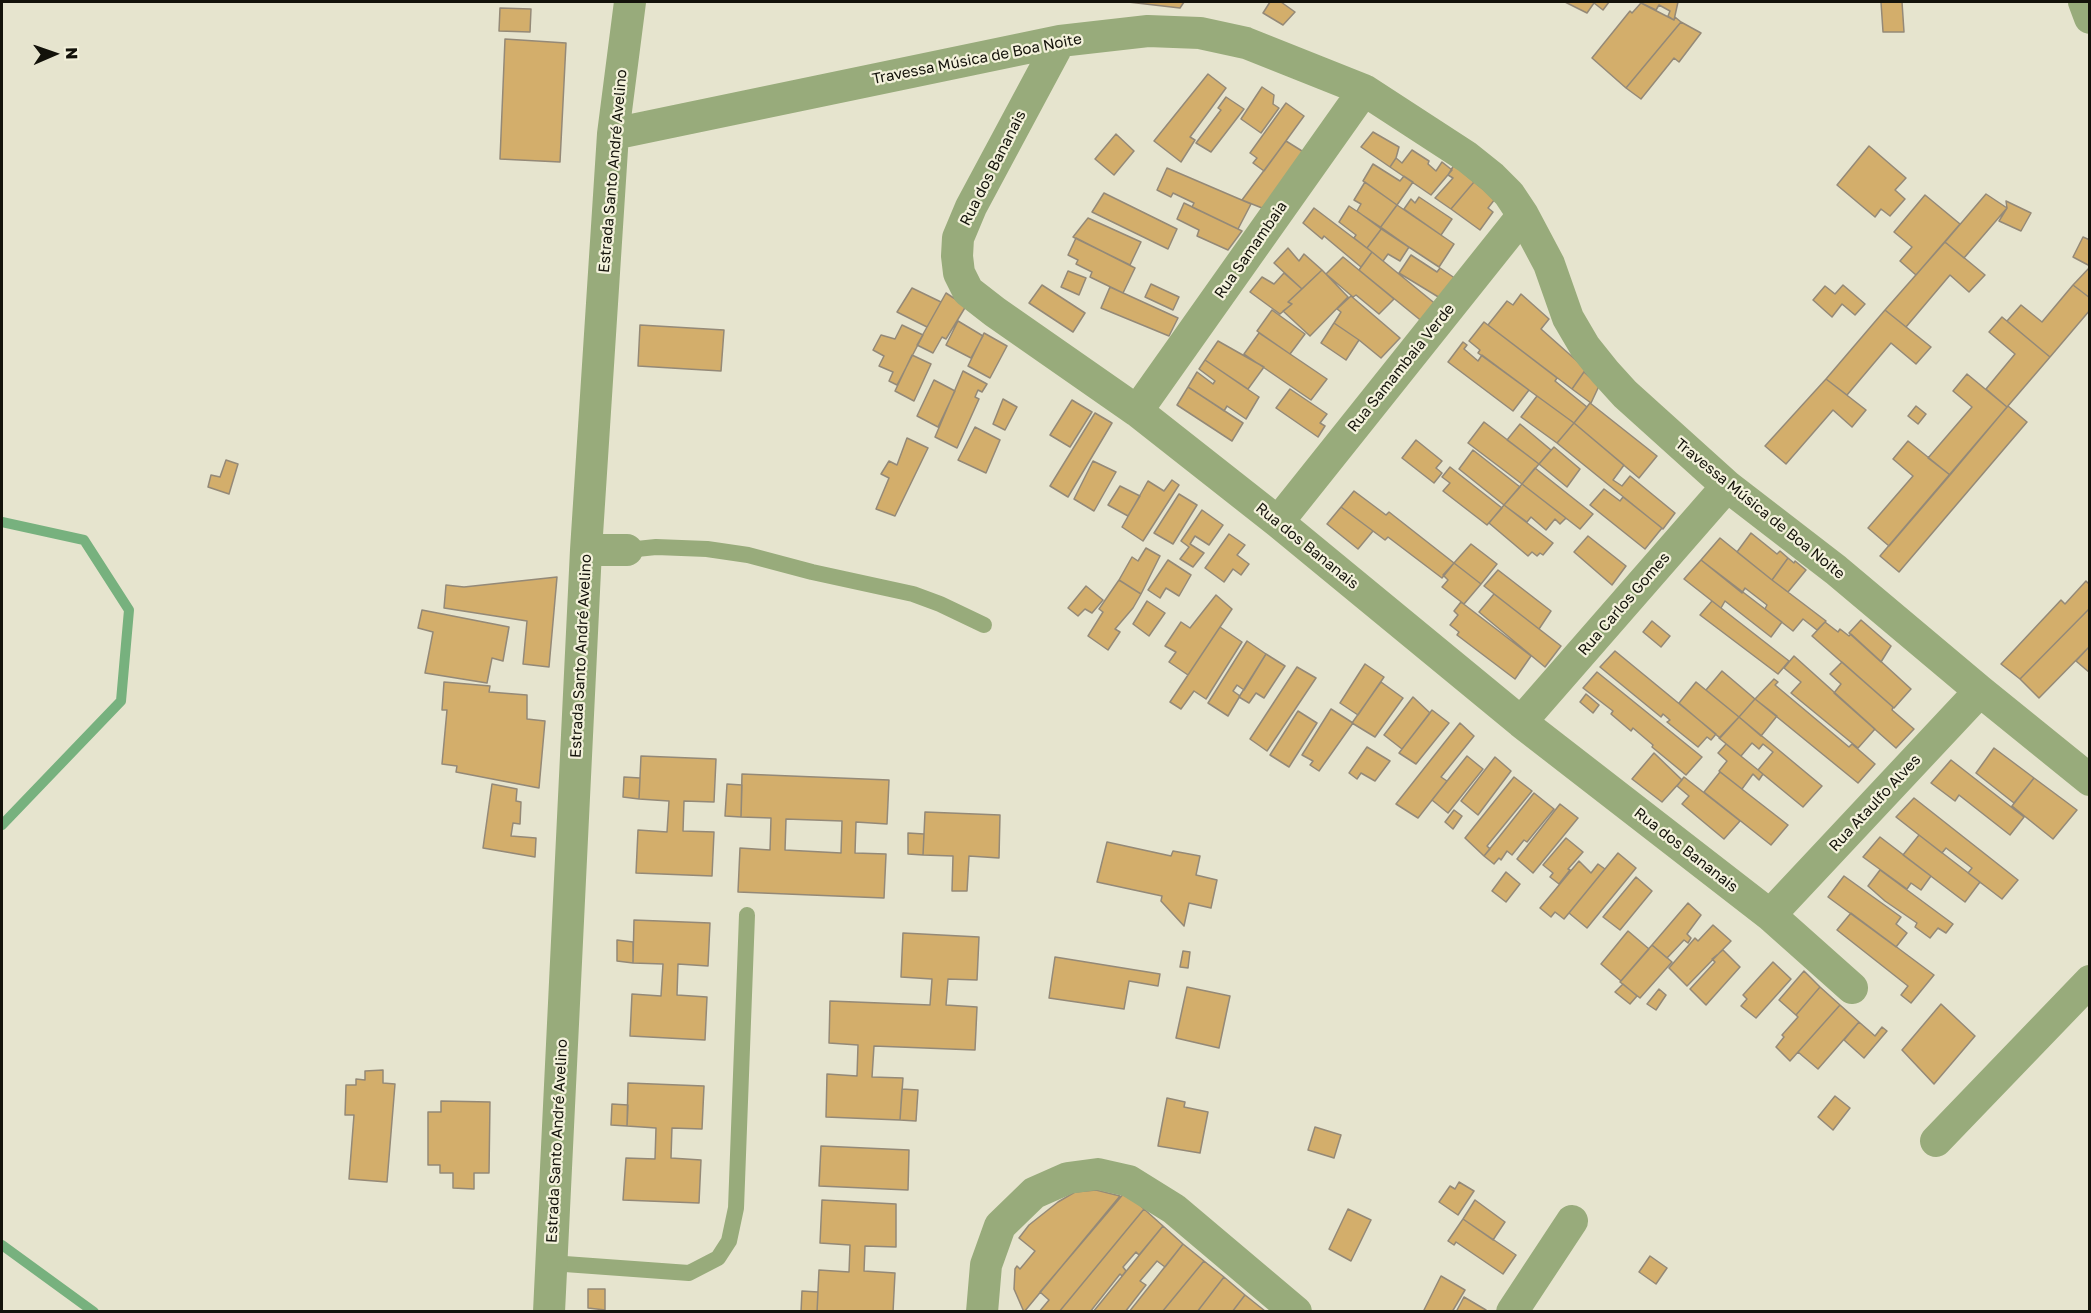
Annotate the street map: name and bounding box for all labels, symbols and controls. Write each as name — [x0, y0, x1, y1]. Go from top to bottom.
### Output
north arrow — [24, 24, 84, 84]
street label: Travessa Música de Boa Noite — [871, 30, 1083, 88]
text: N — [62, 47, 82, 60]
street label: Estrada Santo André Avelino — [595, 68, 631, 274]
street label: Rua dos Bananais — [956, 107, 1030, 229]
street label: Rua Samambaia — [1211, 198, 1291, 302]
street label: Rua Samambaia Verde — [1344, 300, 1458, 436]
street label: Travessa Música de Boa Noite — [1672, 435, 1848, 583]
street label: Rua dos Bananais — [1252, 499, 1362, 593]
street label: Rua Carlos Gomes — [1574, 549, 1674, 659]
street label: Estrada Santo André Avelino — [567, 554, 595, 758]
street label: Rua Ataulfo Alves — [1826, 751, 1924, 855]
street label: Rua dos Bananais — [1630, 804, 1742, 896]
street label: Estrada Santo André Avelino — [543, 1039, 571, 1243]

